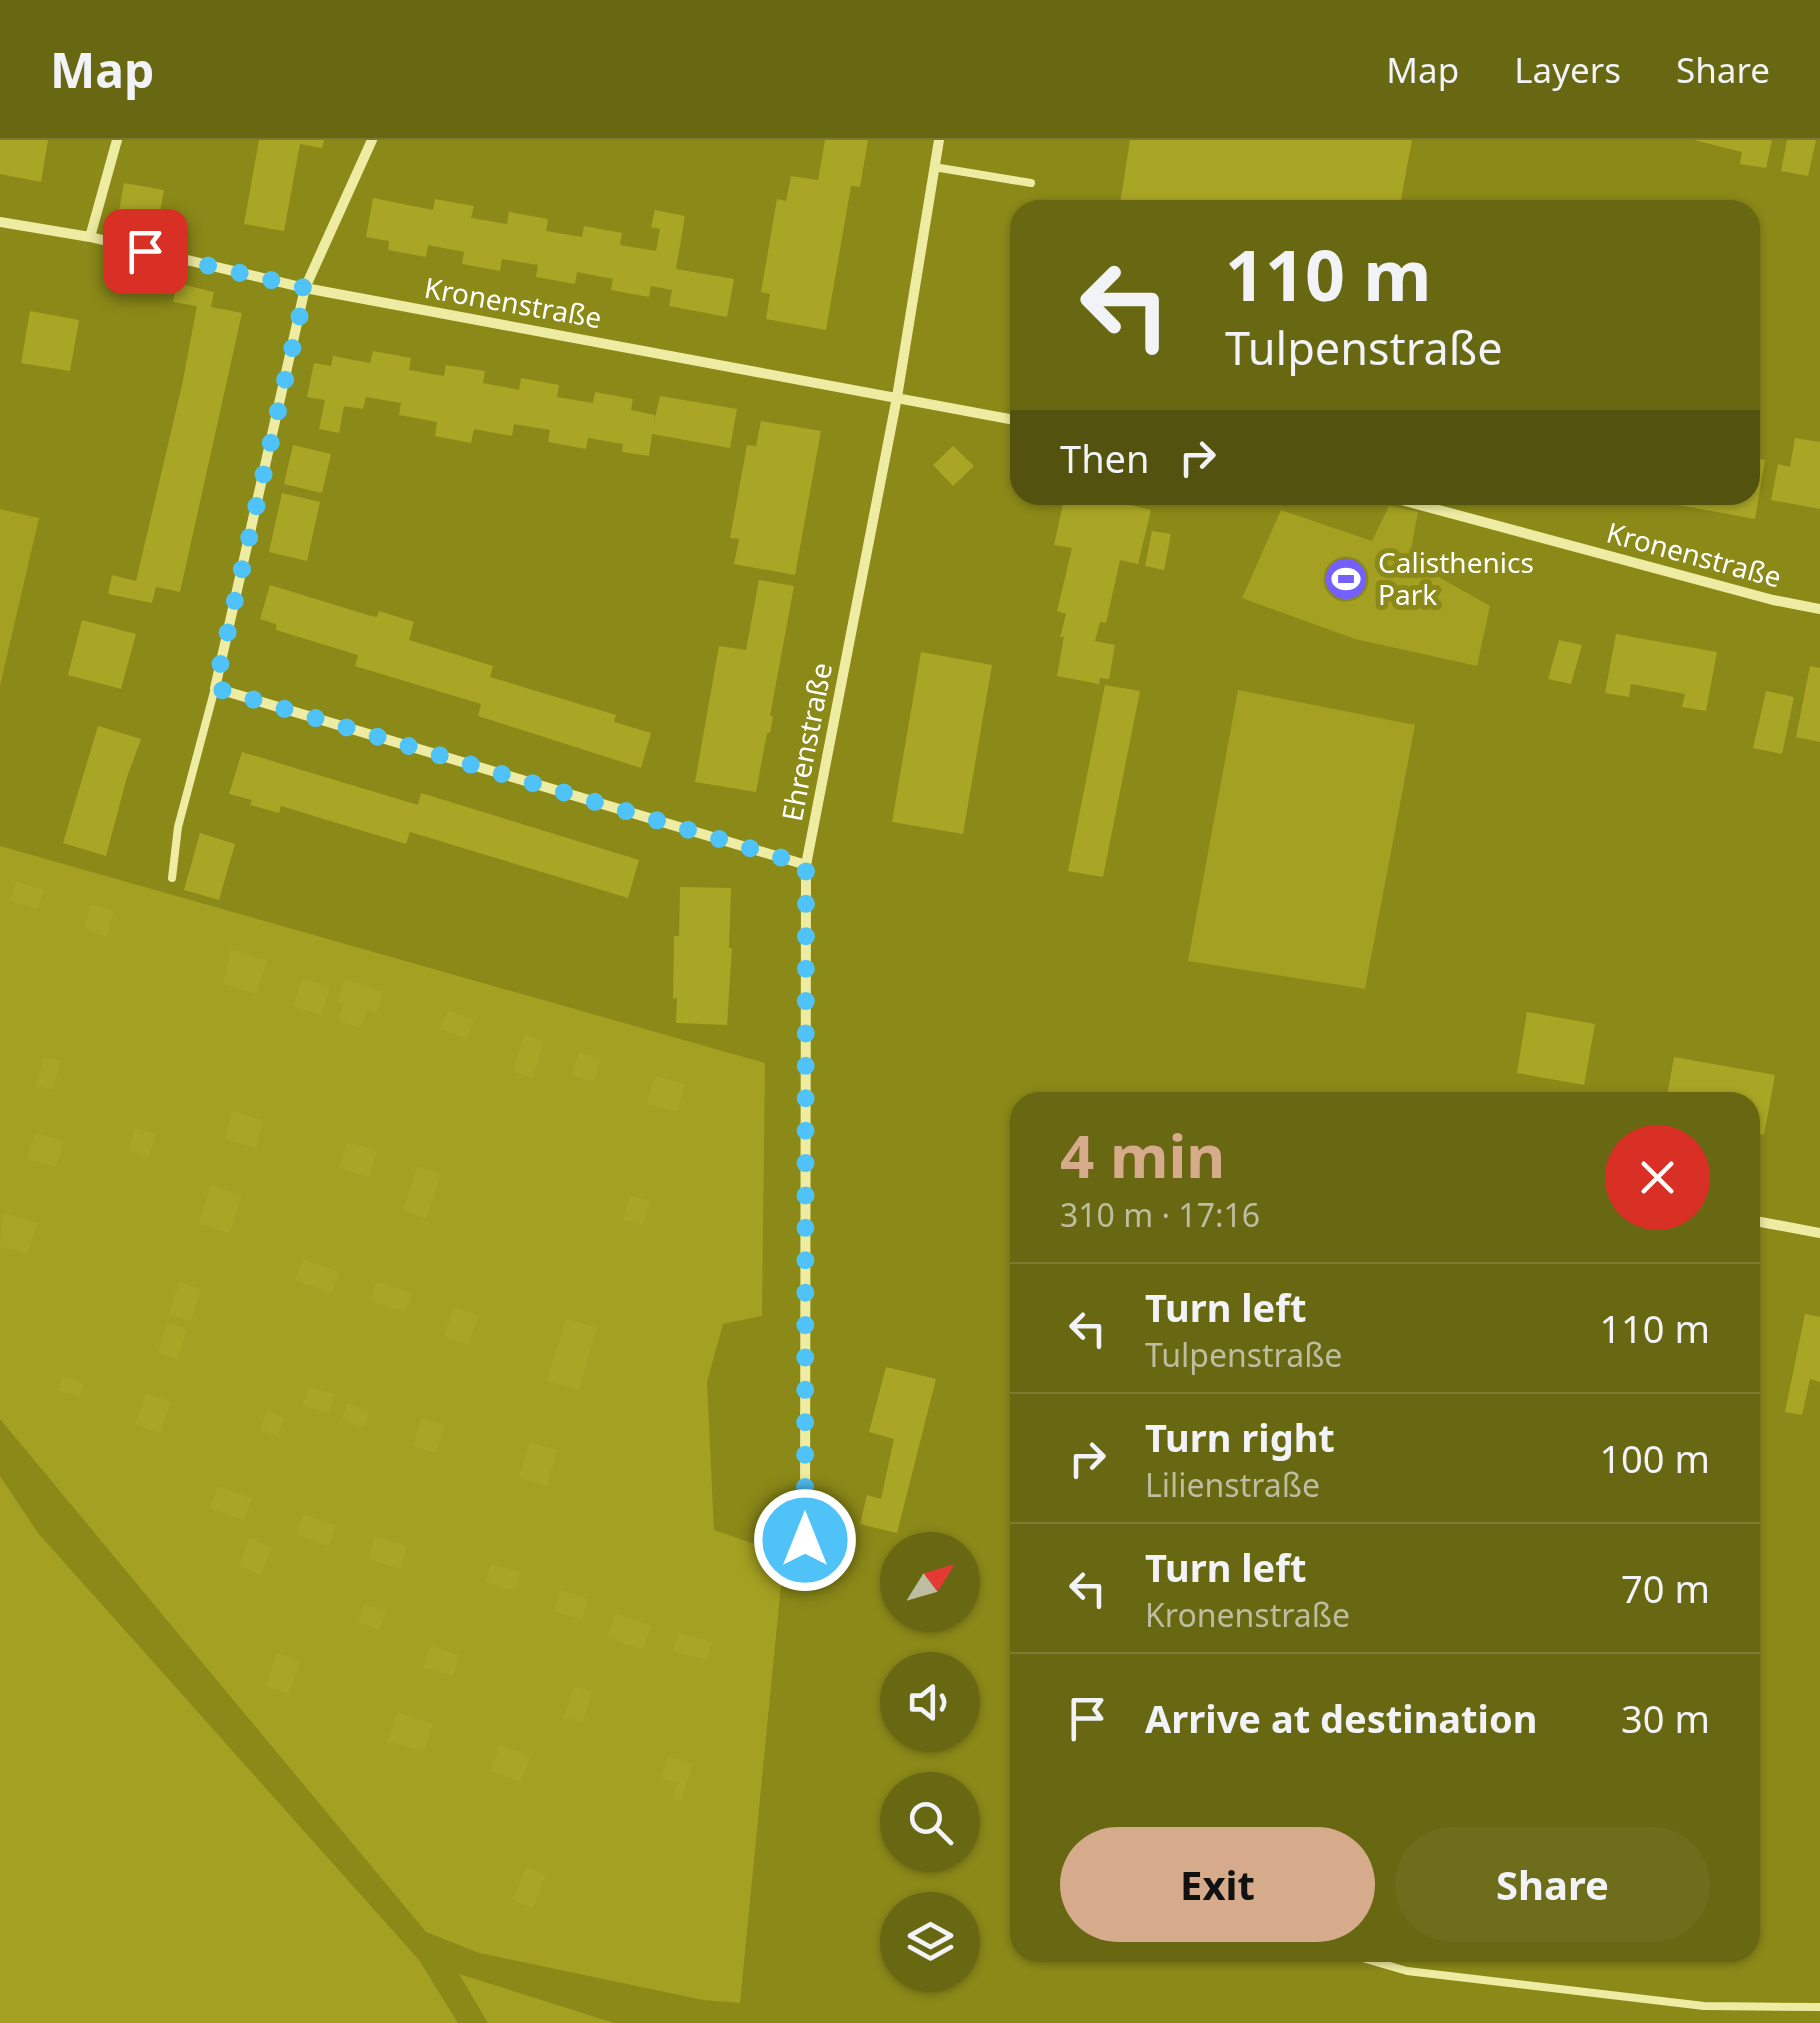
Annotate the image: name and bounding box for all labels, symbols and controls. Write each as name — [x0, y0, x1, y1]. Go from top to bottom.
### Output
text: Map — [50, 37, 154, 102]
text: Map — [1386, 46, 1459, 93]
text: Layers — [1514, 46, 1621, 93]
text: Share — [1676, 46, 1770, 93]
pin — [103, 209, 188, 294]
icon: arrive — [118, 224, 173, 279]
text: 110 m — [1225, 226, 1432, 322]
icon: left — [1060, 240, 1190, 370]
street label: Kronenstraße — [422, 268, 605, 336]
text: Tulpenstraße — [1225, 317, 1503, 378]
icon: right — [1170, 430, 1225, 485]
text: Then — [1060, 432, 1150, 484]
street label: Kronenstraße — [1603, 512, 1786, 596]
place label: Calisthenics Park — [1378, 543, 1534, 613]
sports icon: Calisthenics Park — [1323, 556, 1369, 602]
street label: Ehrenstraße — [772, 659, 840, 824]
text: 4 min — [1060, 1114, 1225, 1196]
button: close — [1605, 1125, 1710, 1230]
text: 310 m · 17:16 — [1060, 1193, 1260, 1236]
text: Turn left — [1145, 1281, 1307, 1333]
icon: left — [1060, 1301, 1115, 1356]
text: 110 m — [1599, 1302, 1710, 1354]
text: Tulpenstraße — [1145, 1333, 1342, 1376]
text: Turn right — [1145, 1411, 1335, 1463]
icon: right — [1060, 1431, 1115, 1486]
text: 100 m — [1599, 1432, 1710, 1484]
text: Lilienstraße — [1145, 1463, 1320, 1506]
position arrow — [753, 1488, 857, 1592]
north arrow — [880, 1532, 980, 1632]
map controls — [880, 1532, 980, 1992]
text: Turn left — [1145, 1541, 1307, 1593]
icon: left — [1060, 1561, 1115, 1616]
text: 70 m — [1621, 1562, 1710, 1614]
text: Kronenstraße — [1145, 1593, 1350, 1636]
button: sound — [880, 1652, 980, 1752]
icon: arrive — [1060, 1691, 1115, 1746]
text: Arrive at destination — [1145, 1692, 1537, 1744]
text: 30 m — [1621, 1692, 1710, 1744]
button: search — [880, 1772, 980, 1872]
button: Exit — [1060, 1827, 1375, 1942]
button: Share — [1395, 1827, 1710, 1942]
button: layers — [880, 1892, 980, 1992]

